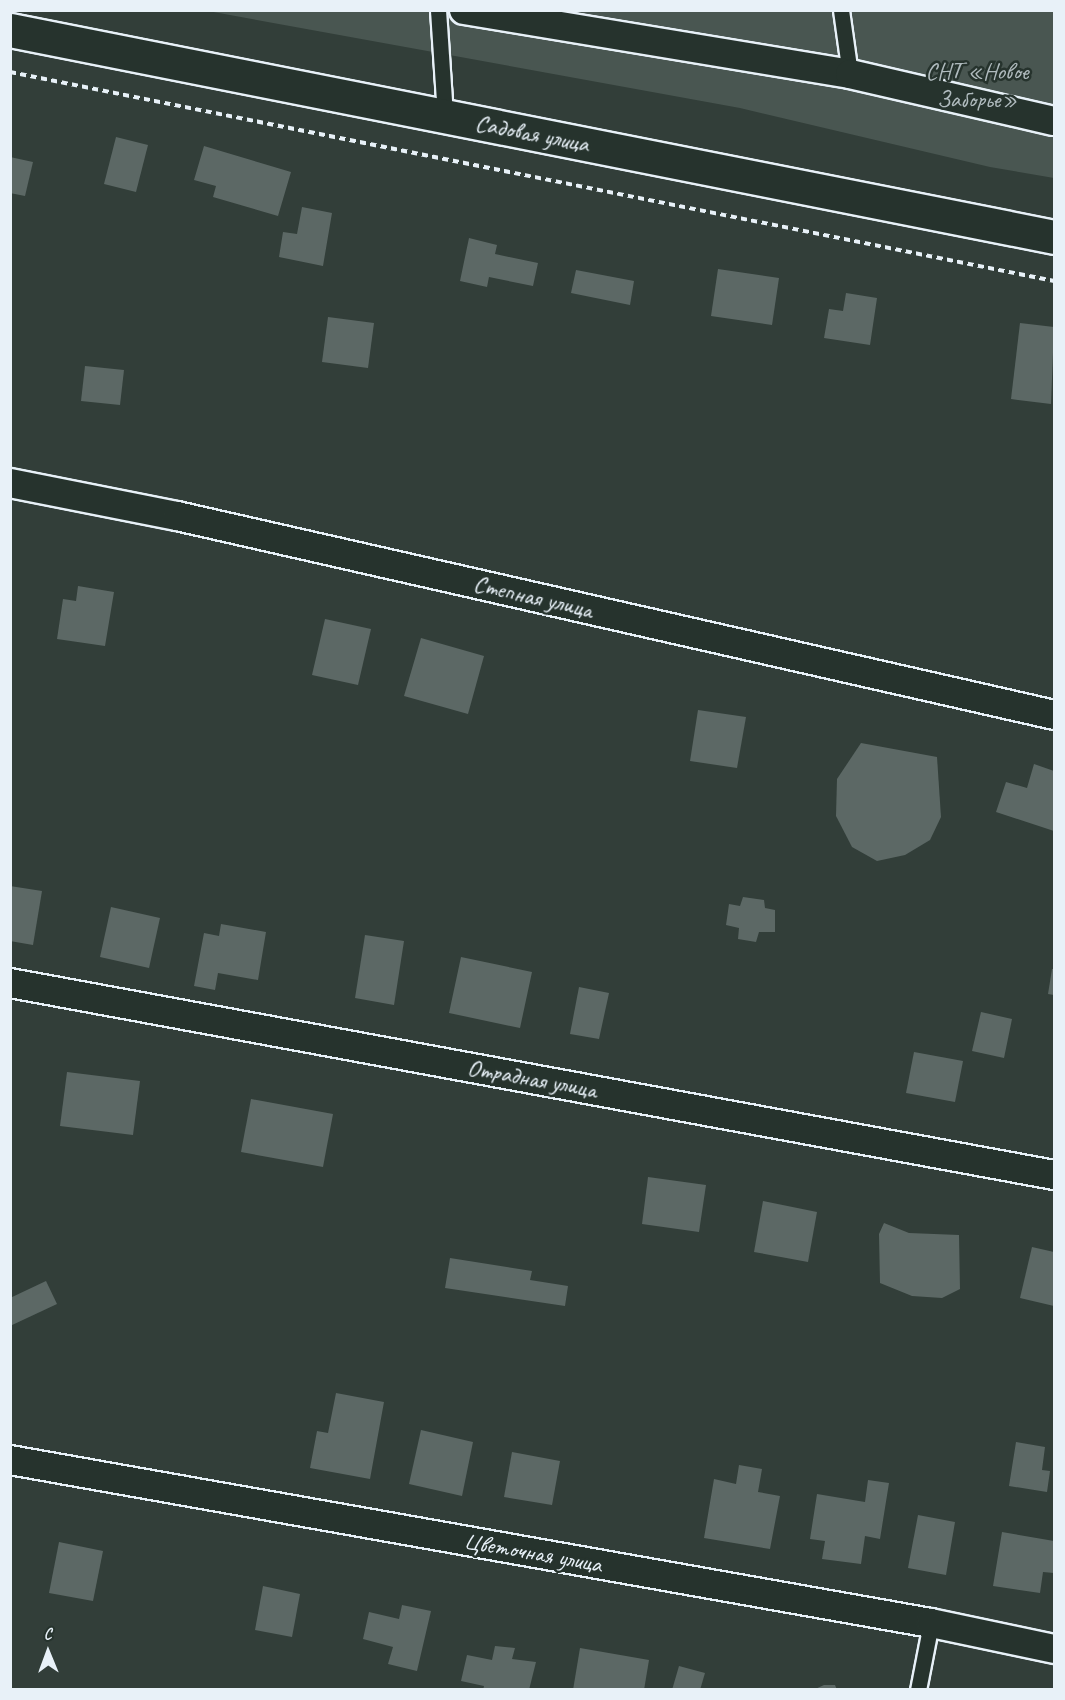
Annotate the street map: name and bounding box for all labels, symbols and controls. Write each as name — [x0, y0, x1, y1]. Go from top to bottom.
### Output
park label: СНТ «Новое Заборье» — [926, 58, 1028, 114]
street label: Садовая улица — [472, 109, 592, 159]
street label: Степная улица — [471, 569, 595, 625]
street label: Отрадная улица — [465, 1053, 599, 1105]
street label: Цветочная улица — [461, 1527, 605, 1579]
north arrow — [18, 1622, 78, 1682]
text: С — [44, 1624, 52, 1644]

